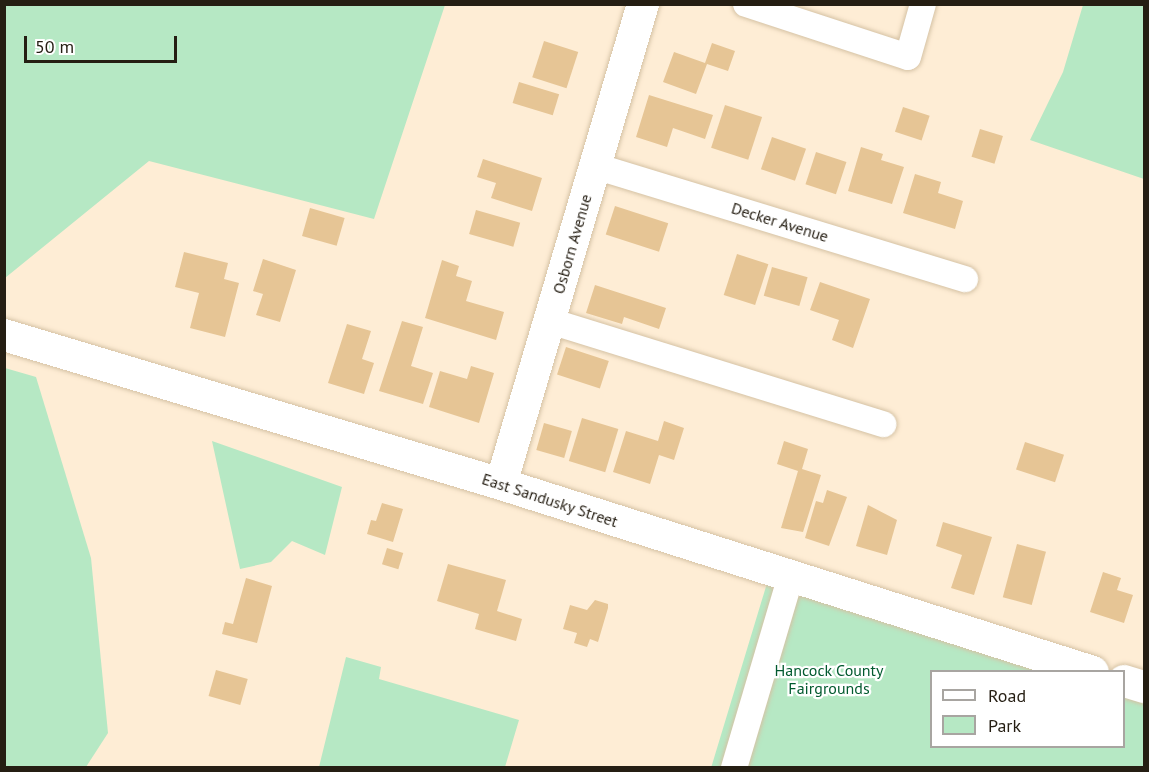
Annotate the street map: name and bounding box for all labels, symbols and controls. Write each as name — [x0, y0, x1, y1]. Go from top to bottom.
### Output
scale bar — [27, 24, 180, 62]
text: 50 m — [35, 35, 74, 58]
street label: Osborn Avenue — [549, 192, 595, 296]
street label: Decker Avenue — [729, 198, 831, 246]
street label: East Sandusky Street — [479, 469, 621, 531]
park label: Hancock County Fairgrounds — [774, 660, 884, 698]
legend — [930, 670, 1125, 748]
text: Road — [988, 684, 1026, 707]
text: Park — [988, 714, 1021, 737]

